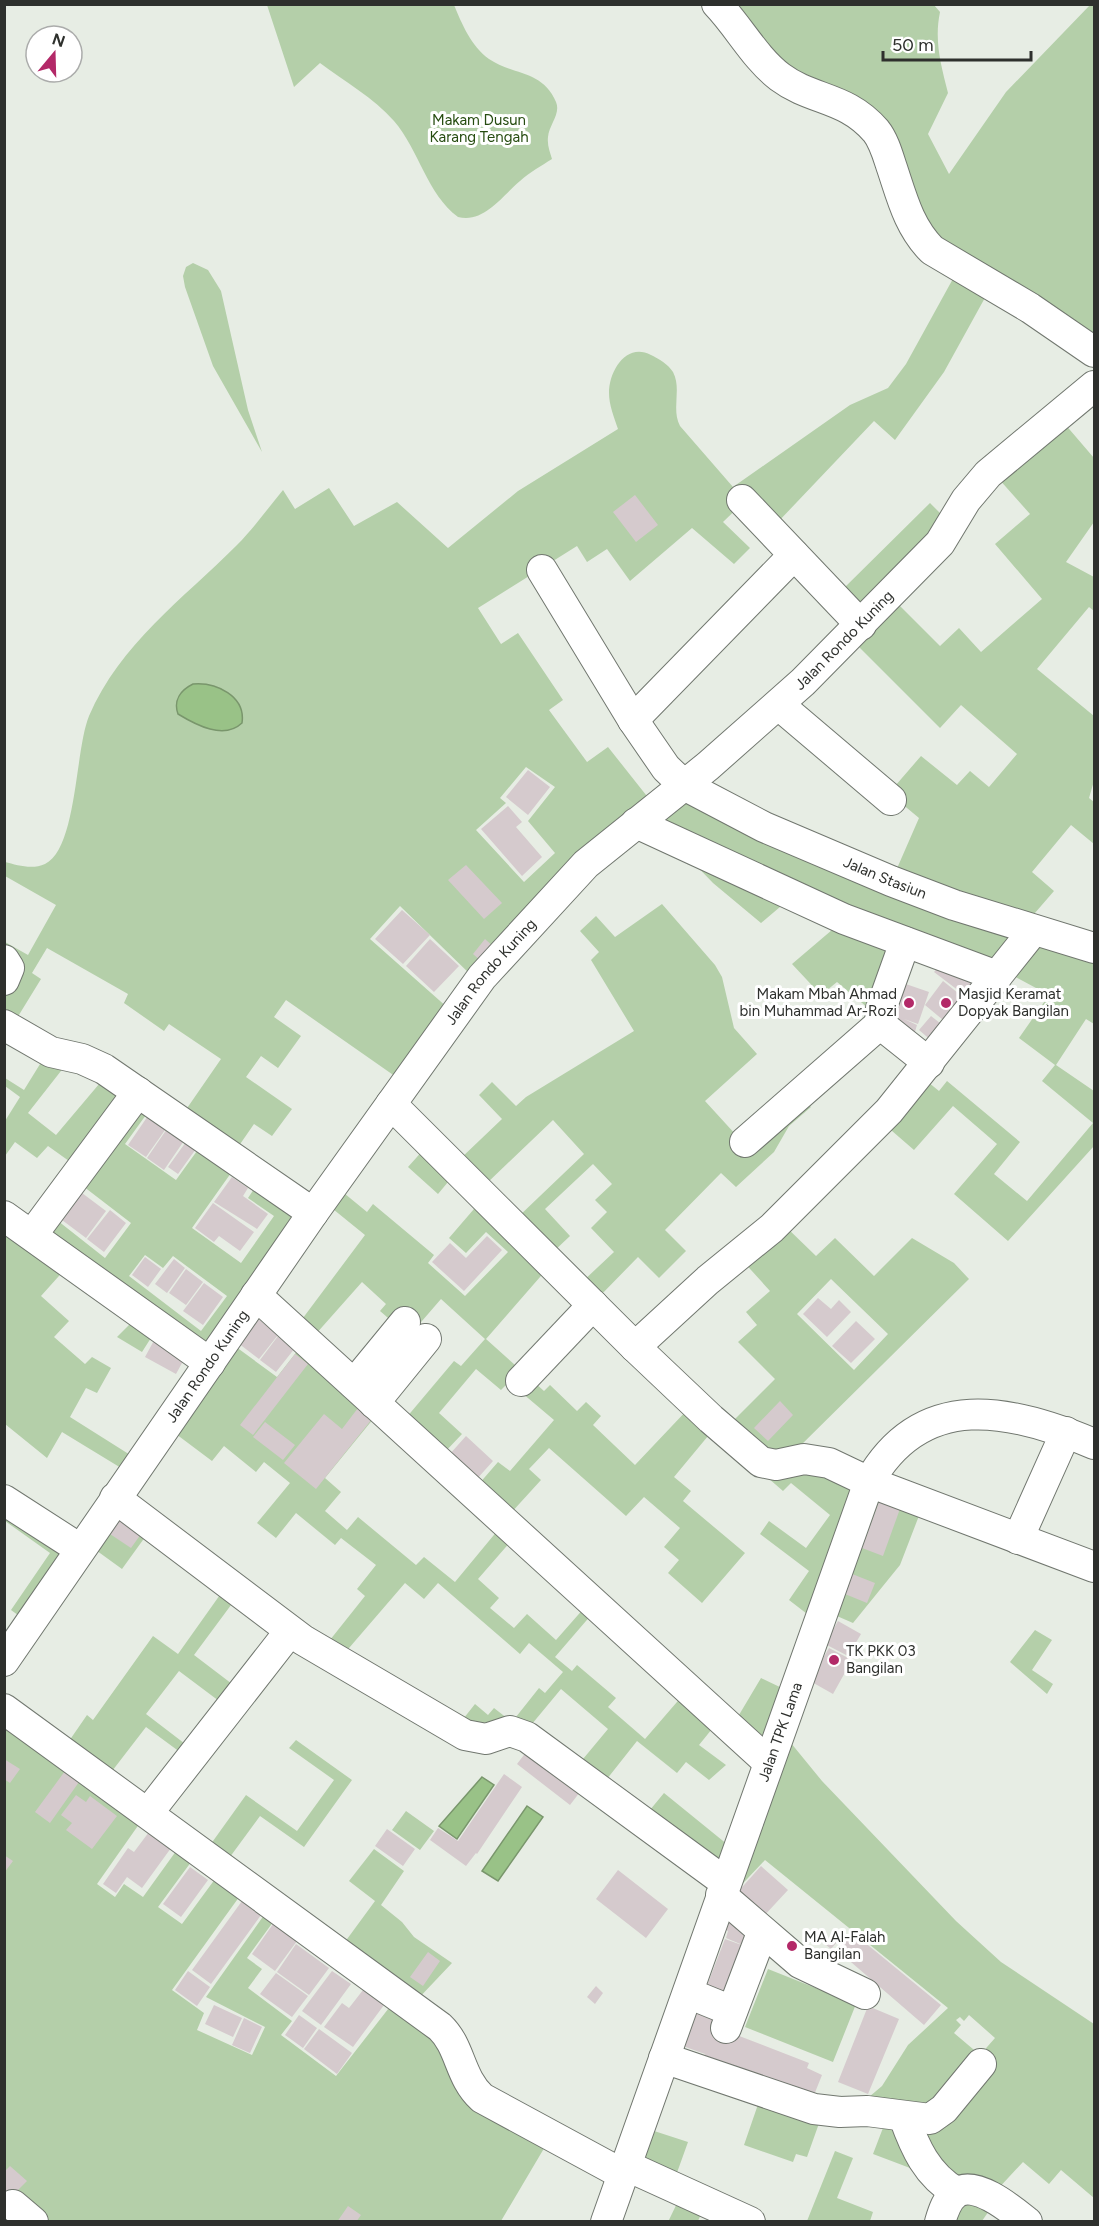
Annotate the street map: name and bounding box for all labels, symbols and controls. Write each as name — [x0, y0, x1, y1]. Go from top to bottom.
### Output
north arrow — [24, 24, 84, 84]
scale bar — [883, 24, 1032, 62]
text: N — [50, 29, 68, 51]
text: 50 m — [892, 34, 934, 56]
park label: Makam Dusun Karang Tengah — [429, 111, 529, 146]
street label: Jalan Rondo Kuning — [791, 587, 897, 694]
street label: Jalan Stasiun — [841, 853, 929, 903]
street label: Jalan Rondo Kuning — [442, 915, 540, 1028]
place label: Makam Mbah Ahmad bin Muhammad Ar-Rozi — [739, 985, 897, 1020]
place label: Masjid Keramat Dopyak Bangilan — [958, 985, 1069, 1020]
marker: Makam Mbah Ahmad bin Muhammad Ar-Rozi — [902, 996, 916, 1010]
marker: Masjid Keramat Dopyak Bangilan — [939, 996, 953, 1010]
street label: Jalan Rondo Kuning — [162, 1307, 252, 1426]
place label: TK PKK 03 Bangilan — [846, 1642, 916, 1677]
marker: TK PKK 03 Bangilan — [827, 1653, 841, 1667]
street label: Jalan TPK Lama — [754, 1680, 806, 1784]
place label: MA Al-Falah Bangilan — [804, 1928, 885, 1963]
marker: MA Al-Falah Bangilan — [785, 1939, 799, 1953]

